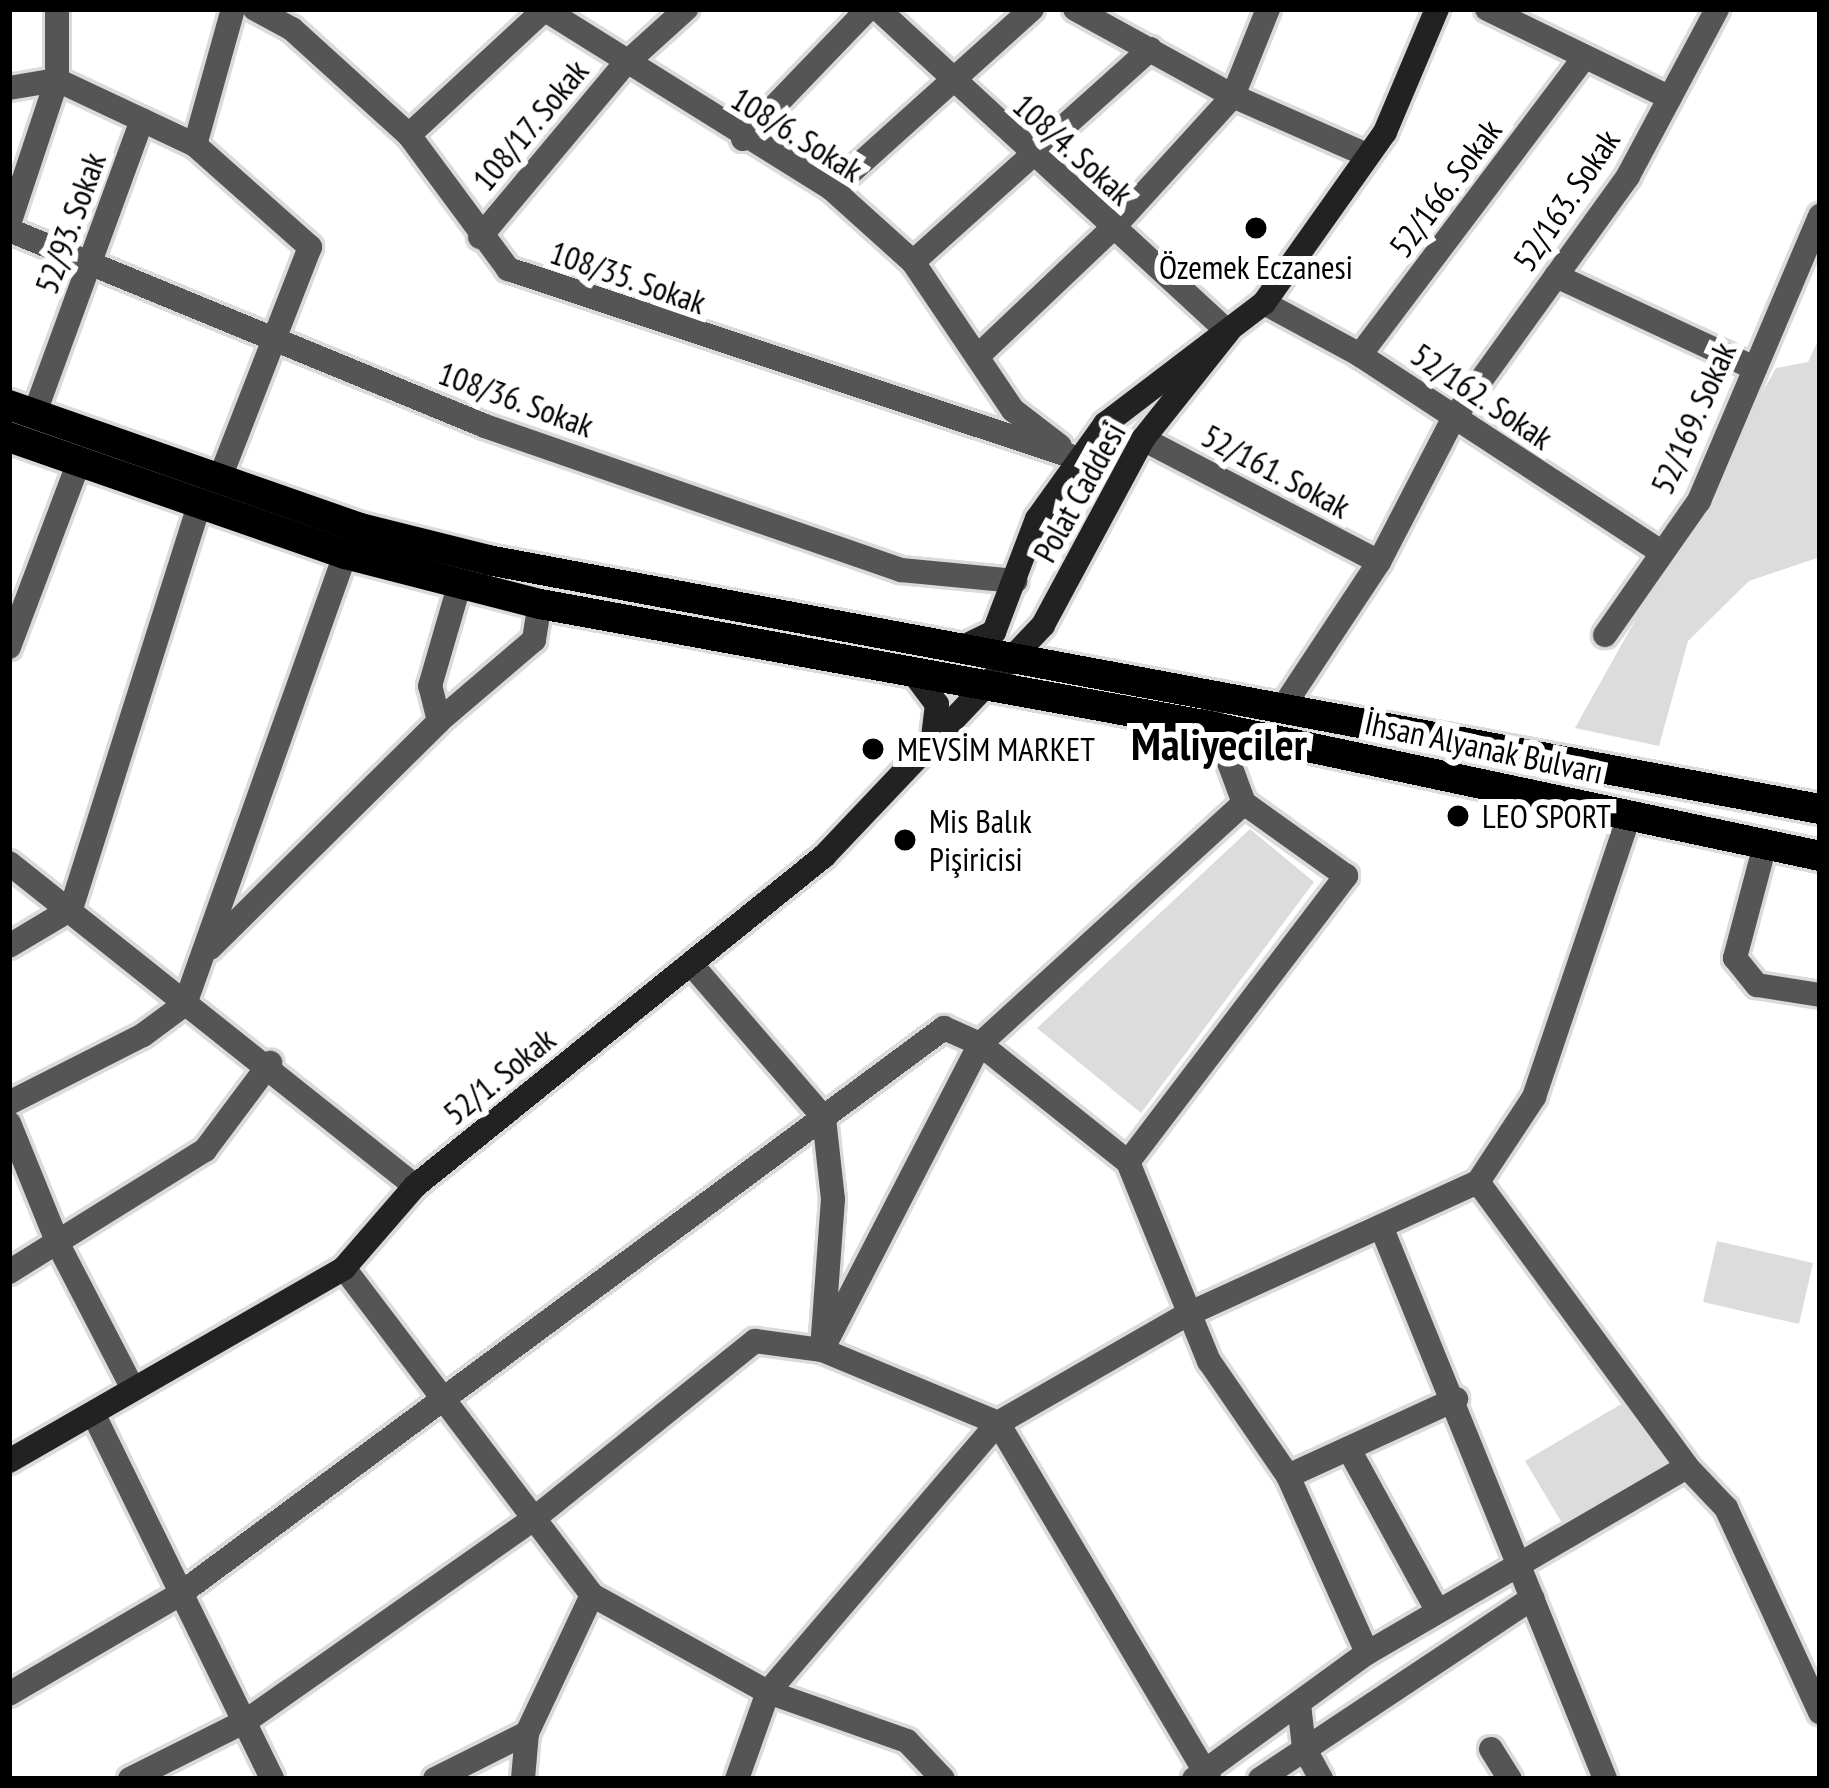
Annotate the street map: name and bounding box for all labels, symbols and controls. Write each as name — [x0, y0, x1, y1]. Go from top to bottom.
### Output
street label: 108/17. Sokak — [463, 51, 597, 199]
street label: 108/6. Sokak — [723, 78, 871, 190]
street label: 108/4. Sokak — [1004, 84, 1142, 214]
street label: 52/166. Sokak — [1380, 111, 1510, 265]
street label: 52/163. Sokak — [1504, 121, 1628, 279]
street label: 52/93. Sokak — [26, 146, 114, 300]
marker: Özemek Eczanesi — [1243, 215, 1269, 241]
street label: 108/35. Sokak — [544, 232, 712, 322]
place label: Özemek Eczanesi — [1159, 247, 1353, 287]
street label: 52/162. Sokak — [1403, 334, 1561, 458]
street label: 52/169. Sokak — [1642, 335, 1744, 501]
street label: 108/36. Sokak — [432, 352, 600, 446]
street label: Polat Caddesi — [1024, 415, 1134, 569]
street label: 52/161. Sokak — [1194, 415, 1358, 527]
street label: İhsan Alyanak Bulvarı — [1360, 702, 1608, 792]
district label: Maliyeciler — [1131, 717, 1307, 771]
place label: MEVSİM MARKET — [897, 729, 1095, 769]
marker: MEVSİM MARKET — [860, 736, 886, 762]
place label: LEO SPORT — [1482, 796, 1611, 836]
place label: Mis Balık Pişiricisi — [929, 801, 1032, 879]
marker: LEO SPORT — [1445, 803, 1471, 829]
marker: Mis Balık Pişiricisi — [892, 827, 918, 853]
street label: 52/1. Sokak — [434, 1018, 564, 1134]

